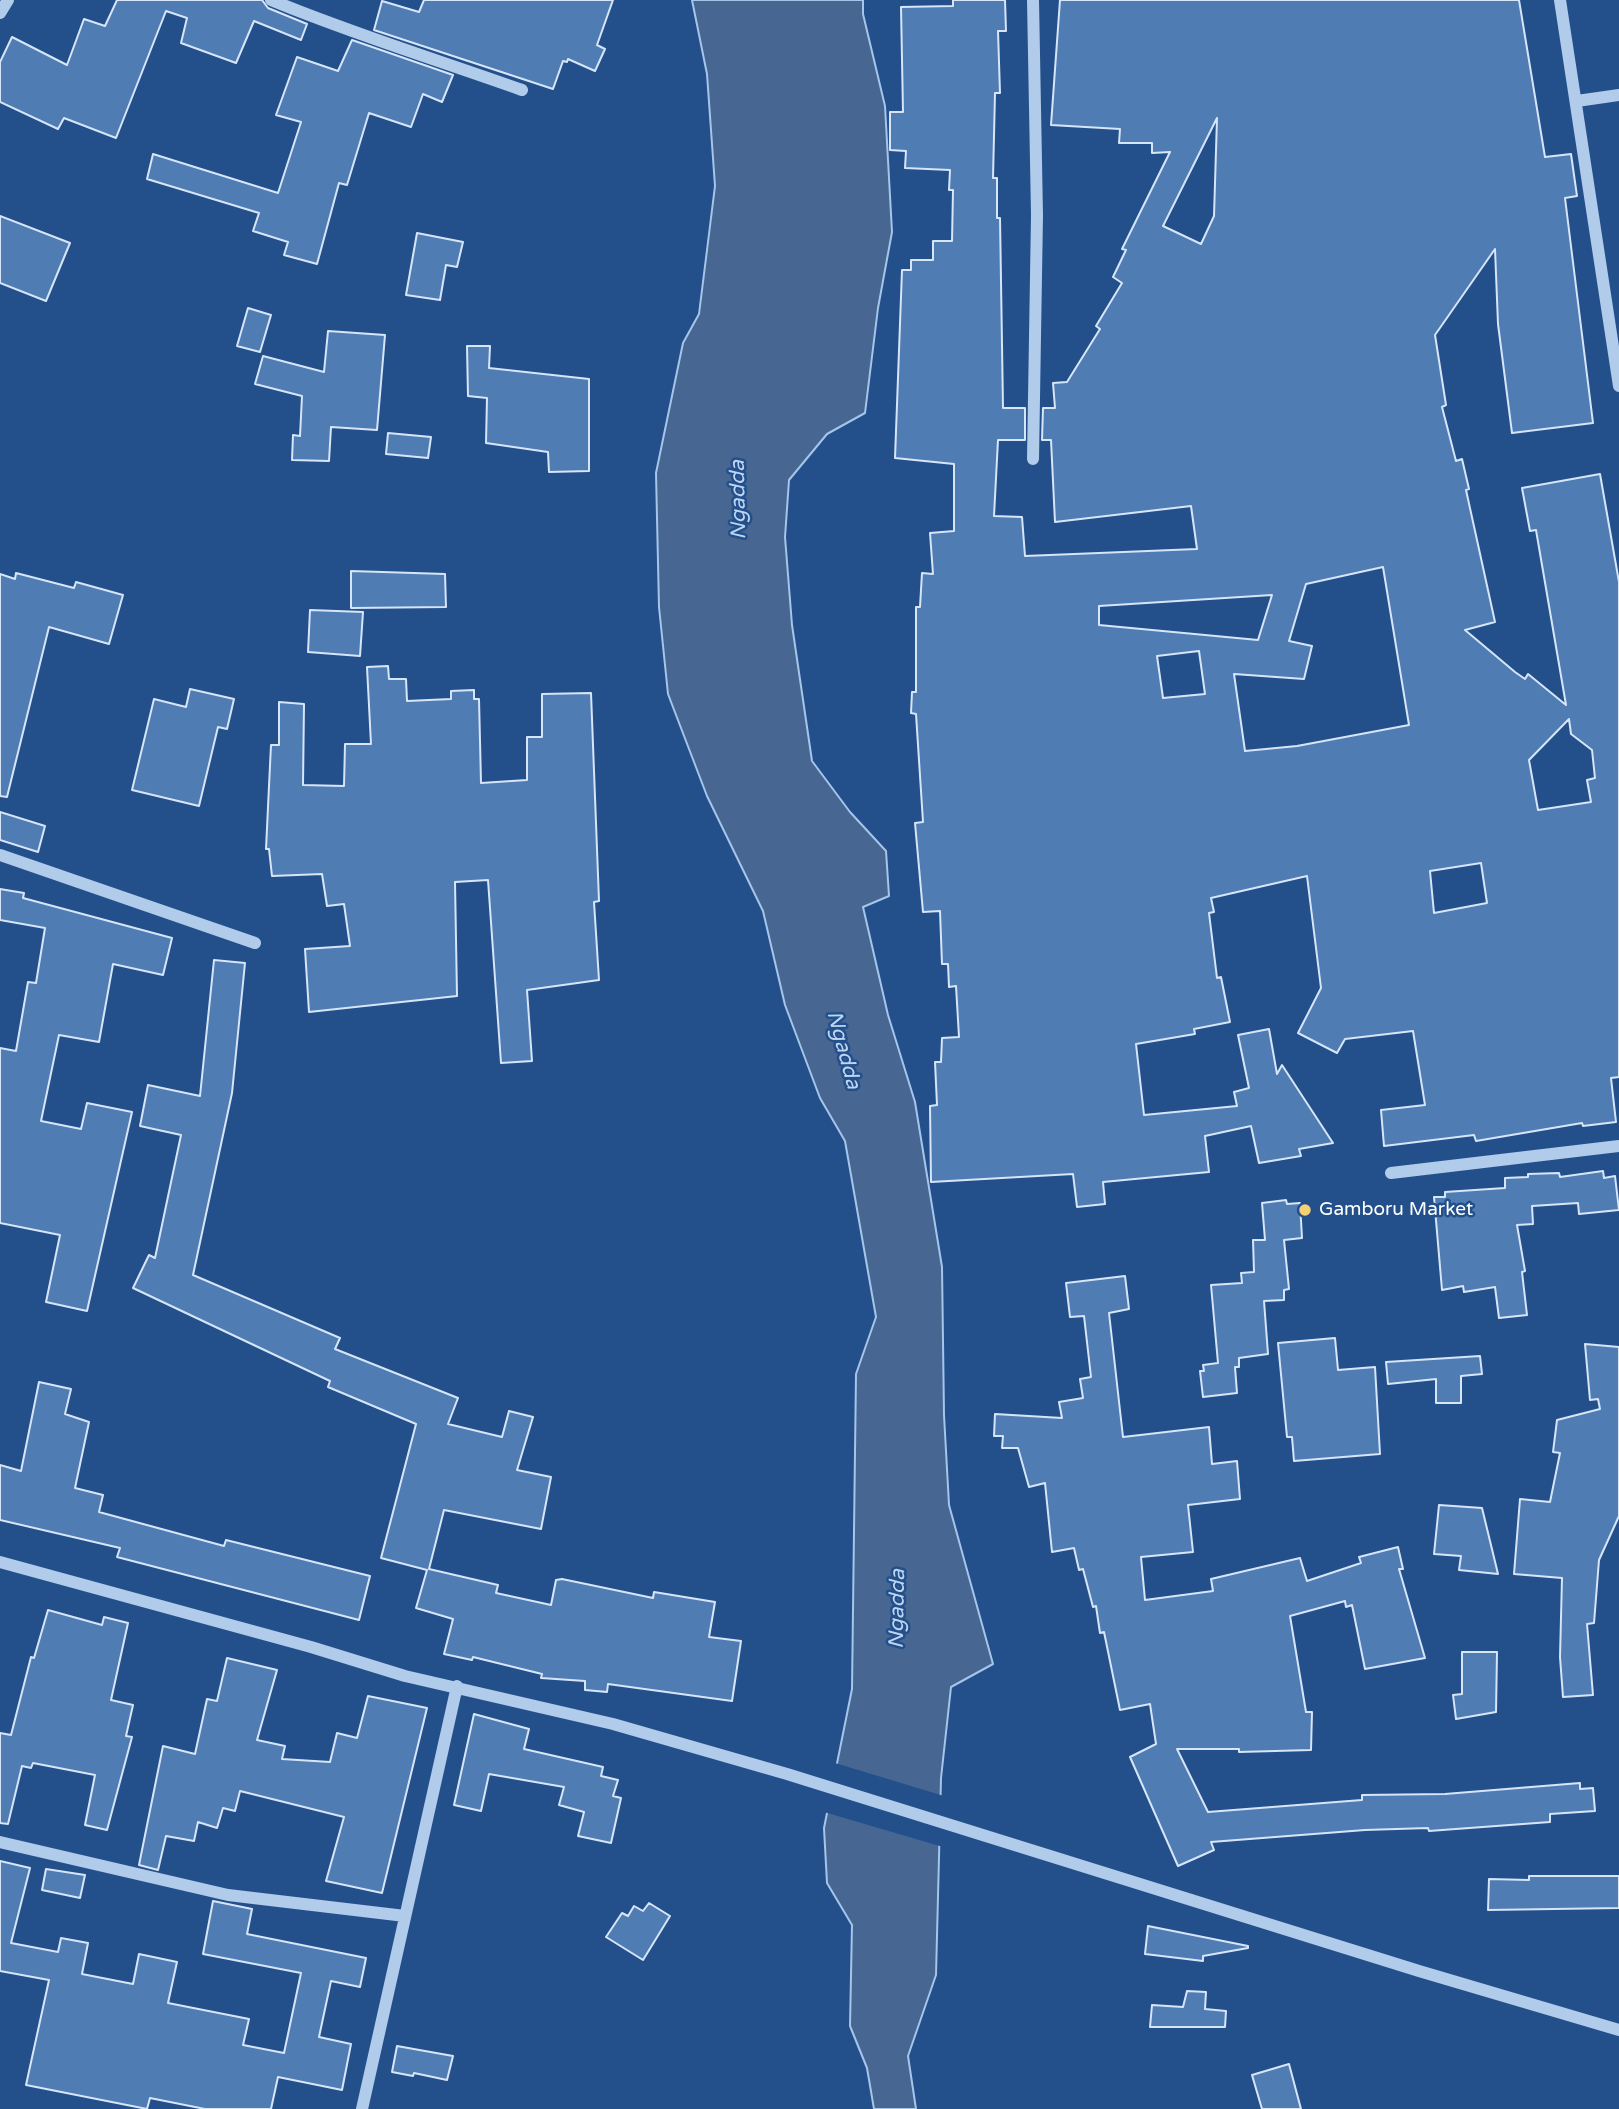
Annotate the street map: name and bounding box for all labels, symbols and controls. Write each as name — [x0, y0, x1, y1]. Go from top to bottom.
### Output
water label: Ngadda — [726, 460, 752, 540]
water label: Ngadda — [820, 1008, 866, 1092]
place label: Gamboru Market — [1319, 1199, 1473, 1221]
marker: Gamboru Market — [1297, 1202, 1313, 1218]
water label: Ngadda — [885, 1569, 911, 1649]

